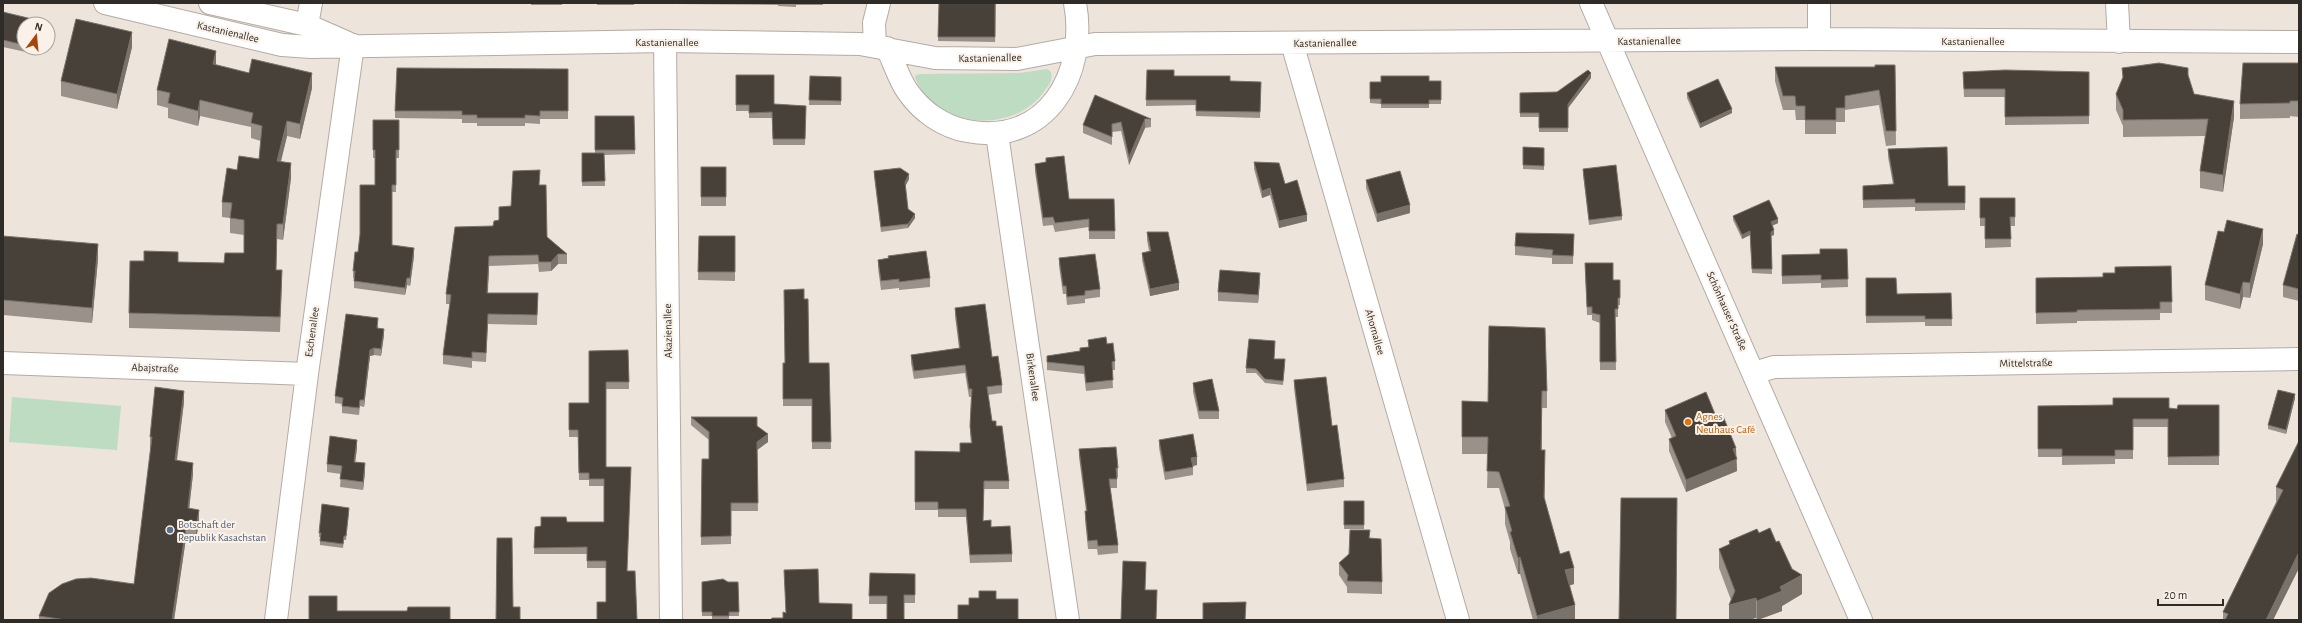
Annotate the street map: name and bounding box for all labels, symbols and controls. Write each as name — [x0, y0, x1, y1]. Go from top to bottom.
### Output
north arrow — [16, 16, 56, 56]
street label: Kastanienallee — [196, 20, 260, 44]
text: N — [33, 21, 44, 33]
street label: Kastanienallee — [1617, 35, 1681, 47]
street label: Kastanienallee — [1941, 36, 2005, 47]
street label: Kastanienallee — [635, 37, 699, 48]
street label: Kastanienallee — [1293, 37, 1357, 49]
street label: Kastanienallee — [958, 52, 1022, 64]
street label: Schönhauser Straße — [1705, 270, 1749, 352]
street label: Akazienallee — [662, 303, 674, 359]
street label: Eschenallee — [303, 306, 321, 358]
street label: Ahornallee — [1363, 308, 1387, 356]
street label: Birkenallee — [1024, 352, 1042, 402]
street label: Mittelstraße — [1999, 357, 2053, 369]
street label: Abajstraße — [131, 362, 179, 374]
place label: Agnes Neuhaus Café — [1696, 411, 1755, 435]
marker: Agnes Neuhaus Café — [1683, 417, 1693, 427]
place label: Botschaft der Republik Kasachstan — [178, 519, 266, 543]
marker: Botschaft der Republik Kasachstan — [165, 525, 175, 535]
scale bar — [2158, 581, 2223, 607]
text: 20 m — [2164, 589, 2187, 601]

